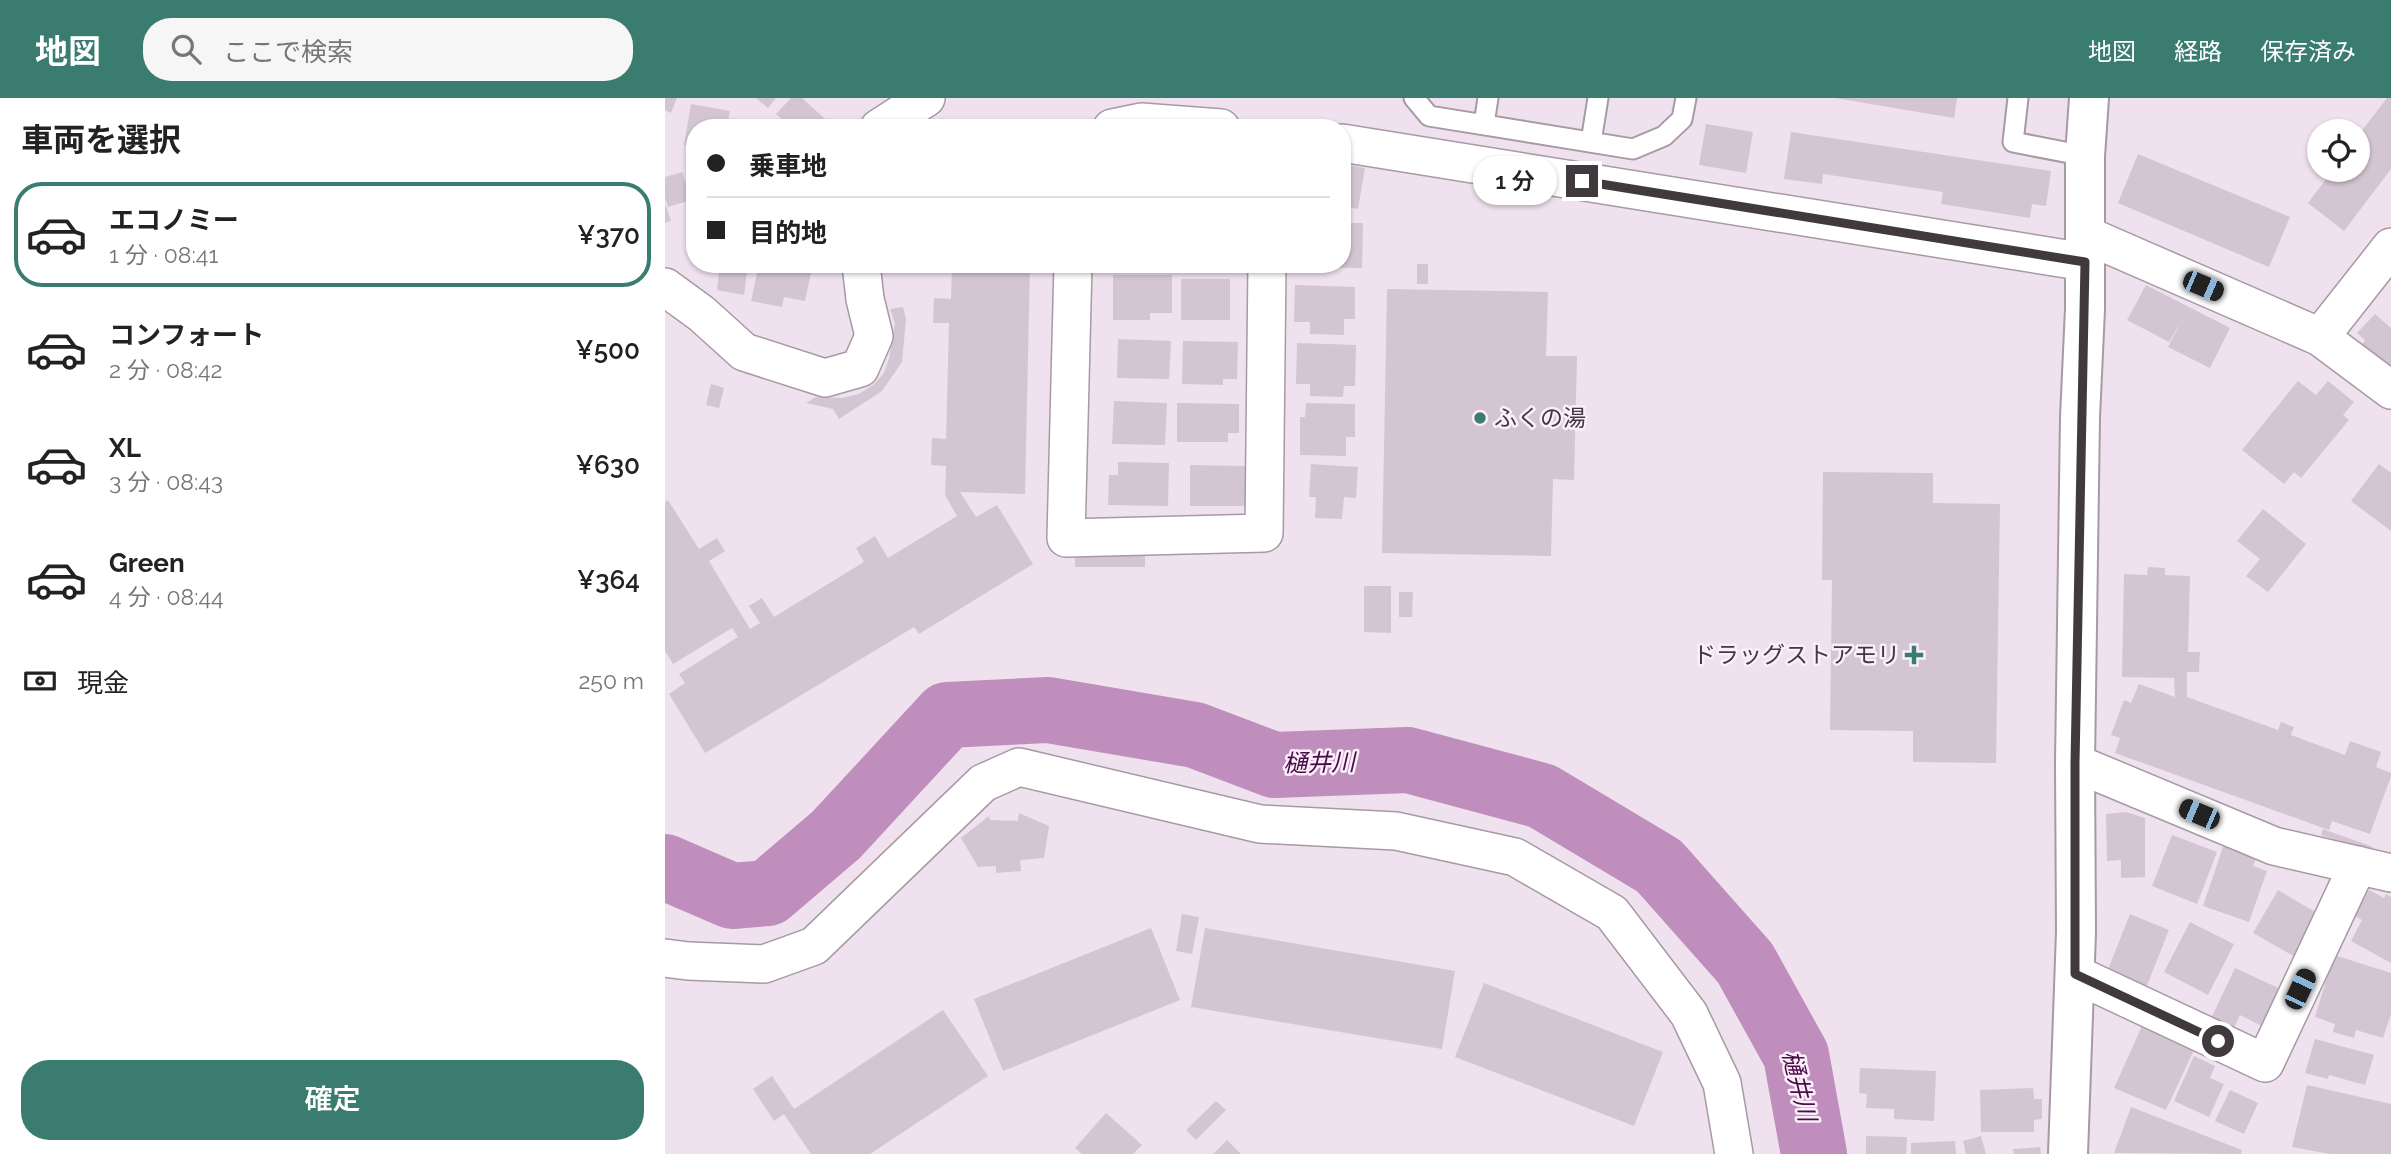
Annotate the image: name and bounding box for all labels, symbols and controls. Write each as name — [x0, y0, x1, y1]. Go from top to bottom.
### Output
search box — [143, 18, 633, 81]
icon: search — [167, 30, 205, 68]
text: 地図 — [35, 32, 101, 71]
text: ここで検索 — [223, 37, 353, 67]
text: 地図 — [2088, 37, 2136, 66]
text: 経路 — [2174, 37, 2222, 66]
text: 保存済み — [2260, 37, 2356, 66]
map controls — [2307, 119, 2370, 182]
button: locate — [2307, 119, 2370, 182]
text: 車両を選択 — [21, 121, 181, 158]
text: 乗車地 — [749, 151, 827, 181]
callout: 1 分 — [1473, 156, 1557, 206]
route end — [1566, 165, 1598, 197]
text: 1 分 — [1495, 167, 1535, 194]
icon: car — [25, 203, 88, 266]
text: エコノミー — [109, 205, 239, 235]
text: 目的地 — [749, 218, 827, 248]
text: ¥370 — [577, 220, 640, 250]
text: 1 分 · 08:41 — [109, 241, 218, 268]
car — [2180, 268, 2227, 304]
icon: car — [25, 318, 88, 381]
text: コンフォート — [109, 320, 264, 350]
text: ¥500 — [576, 335, 640, 365]
text: 2 分 · 08:42 — [109, 356, 223, 383]
place label: ふくの湯 — [1494, 404, 1586, 431]
marker: ふくの湯 — [1472, 410, 1488, 426]
icon: car — [25, 433, 88, 496]
text: XL — [109, 433, 141, 463]
text: ¥630 — [576, 450, 640, 480]
text: 3 分 · 08:43 — [109, 468, 223, 495]
icon: car — [25, 548, 88, 611]
text: Green — [109, 548, 185, 578]
text: ¥364 — [577, 565, 640, 595]
text: 4 分 · 08:44 — [109, 583, 224, 610]
place label: ドラッグストアモリ — [1693, 641, 1900, 668]
marker: ドラッグストアモリ — [1906, 647, 1922, 663]
icon: cash — [21, 662, 59, 700]
text: 250 m — [578, 667, 644, 694]
text: 現金 — [77, 668, 129, 698]
water label: 樋井川 — [1283, 747, 1358, 778]
car — [2176, 796, 2223, 832]
car — [2282, 966, 2319, 1012]
route start — [2202, 1025, 2234, 1057]
water label: 樋井川 — [1777, 1047, 1823, 1127]
button: 確定 — [21, 1060, 644, 1140]

